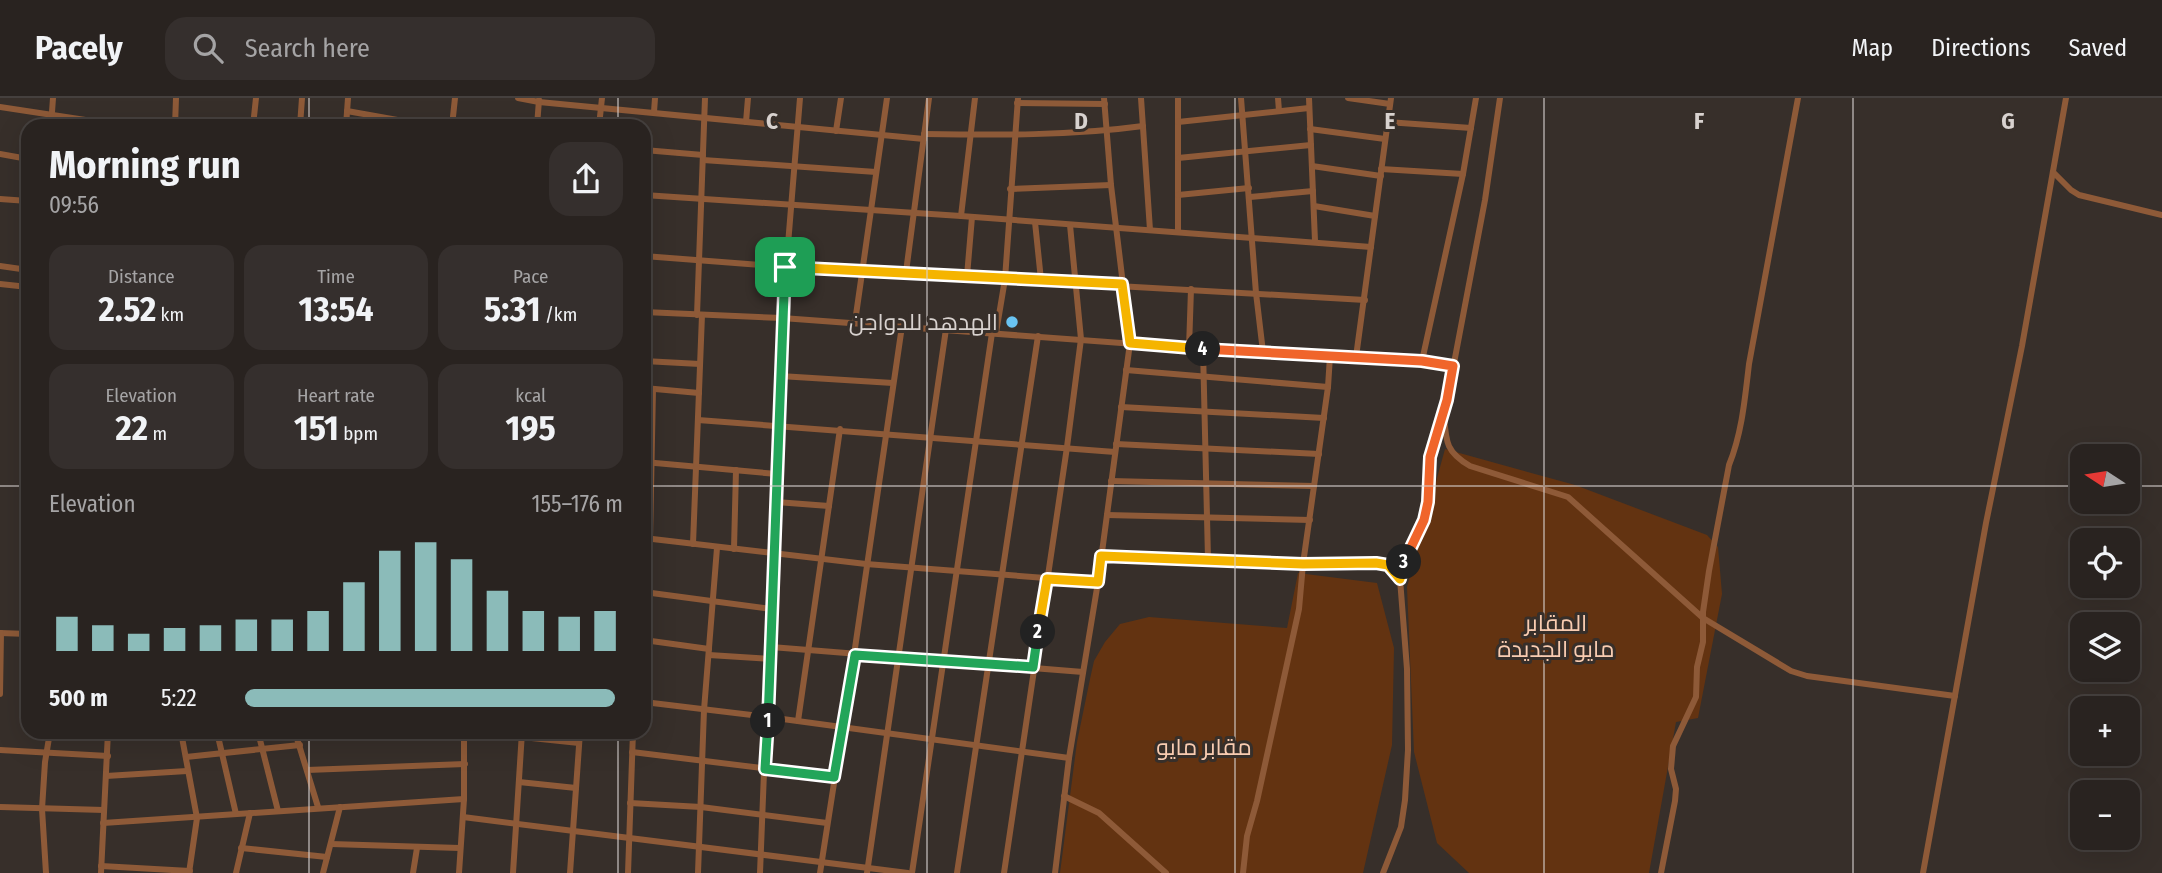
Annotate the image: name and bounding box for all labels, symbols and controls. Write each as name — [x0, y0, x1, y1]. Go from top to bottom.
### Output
search box — [165, 17, 655, 80]
text: Pacely — [35, 28, 123, 68]
icon: search — [189, 29, 227, 67]
text: Search here — [245, 33, 370, 64]
text: Map — [1852, 34, 1893, 62]
text: Directions — [1931, 34, 2030, 62]
text: Saved — [2068, 34, 2127, 62]
text: C — [766, 107, 778, 135]
text: D — [1074, 107, 1088, 135]
text: E — [1385, 107, 1396, 135]
text: F — [1694, 107, 1704, 135]
text: G — [2001, 107, 2015, 135]
text: Morning run — [49, 142, 241, 188]
button: share — [549, 142, 623, 216]
text: 09:56 — [49, 191, 99, 219]
pin — [755, 237, 815, 297]
icon: arrive — [766, 248, 804, 286]
text: Distance — [108, 265, 175, 288]
text: Time — [317, 265, 355, 288]
text: Pace — [513, 265, 548, 288]
text: 2.52 — [99, 288, 156, 330]
text: 13:54 — [299, 288, 373, 330]
text: 5:31 — [484, 288, 540, 330]
text: km — [156, 303, 184, 326]
text: /km — [540, 303, 577, 326]
place label: الهدهد للدواجن — [849, 308, 998, 336]
marker: الهدهد للدواجن — [1004, 314, 1020, 330]
pin: 4 — [1186, 331, 1220, 366]
text: 4 — [1198, 337, 1207, 360]
text: Elevation — [106, 384, 177, 407]
text: Heart rate — [297, 384, 375, 407]
text: kcal — [515, 384, 546, 407]
text: 22 — [116, 407, 148, 449]
text: 151 — [294, 407, 339, 449]
text: 195 — [506, 407, 556, 449]
text: m — [148, 422, 167, 445]
text: bpm — [339, 422, 378, 445]
north arrow — [2070, 444, 2140, 514]
map controls — [2070, 444, 2140, 850]
text: Elevation — [49, 490, 136, 518]
text: 155–176 m — [531, 490, 623, 518]
button: locate — [2070, 528, 2140, 598]
pin: 3 — [1386, 545, 1422, 580]
text: 3 — [1399, 550, 1408, 573]
park label: المقابر مايو الجديدة — [1498, 609, 1614, 663]
button: layers — [2070, 612, 2140, 682]
pin: 2 — [1020, 614, 1056, 650]
text: 2 — [1033, 620, 1042, 643]
text: 500 m — [49, 684, 108, 712]
text: 5:22 — [161, 684, 197, 712]
button: + — [2070, 696, 2140, 766]
pin: 1 — [750, 704, 786, 738]
text: 1 — [763, 709, 772, 732]
park label: مقابر مايو — [1156, 733, 1252, 761]
button: − — [2070, 780, 2140, 850]

